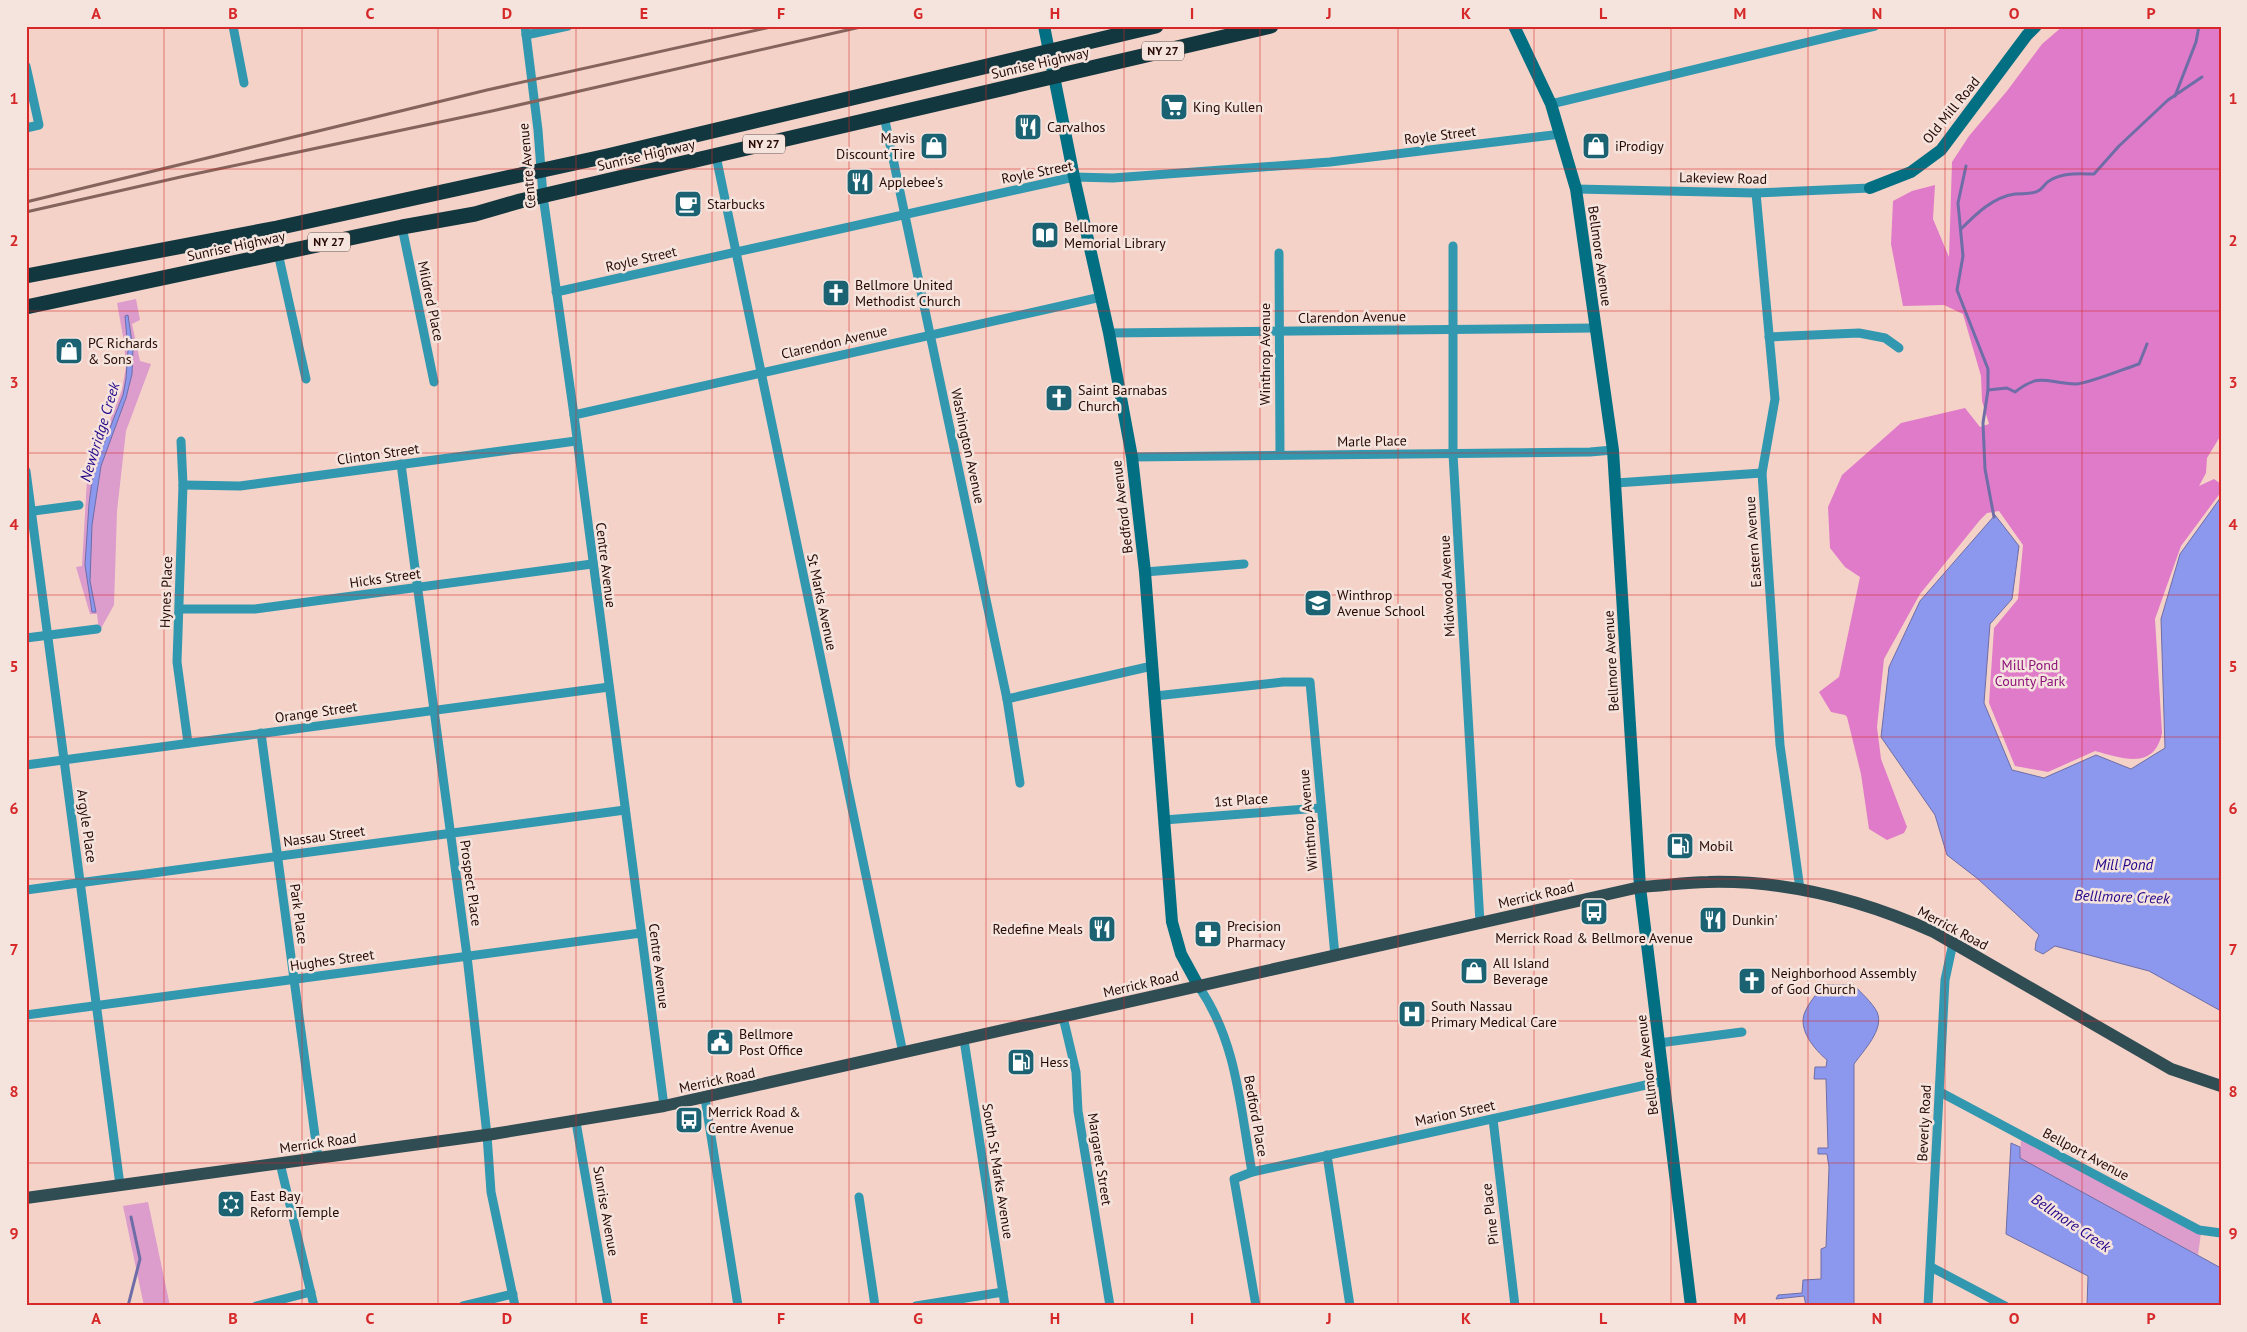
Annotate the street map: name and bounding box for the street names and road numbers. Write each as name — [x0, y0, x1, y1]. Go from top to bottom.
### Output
road number: NY 27 — [1142, 41, 1184, 60]
street label: Sunrise Highway — [989, 43, 1091, 83]
street label: Old Mill Road — [1918, 73, 1984, 147]
street label: Centre Avenue — [514, 122, 540, 210]
street label: Royle Street — [1403, 122, 1477, 148]
road number: NY 27 — [743, 134, 785, 154]
street label: Sunrise Highway — [595, 135, 697, 175]
street label: Royle Street — [1000, 156, 1074, 188]
street label: Lakeview Road — [1679, 168, 1767, 188]
street label: Bellmore Avenue — [1584, 205, 1616, 307]
street label: Sunrise Highway — [185, 227, 287, 265]
road number: NY 27 — [308, 232, 350, 252]
street label: Royle Street — [604, 242, 678, 276]
street label: Mildred Place — [414, 259, 448, 343]
street label: Winthrop Avenue — [1256, 303, 1274, 405]
street label: Clarendon Avenue — [1298, 307, 1406, 327]
street label: Clarendon Avenue — [779, 321, 889, 363]
street label: Washington Avenue — [947, 387, 989, 505]
street label: Marle Place — [1337, 431, 1407, 451]
street label: Clinton Street — [336, 439, 420, 469]
street label: Bedford Avenue — [1107, 459, 1137, 555]
street label: Eastern Avenue — [1741, 496, 1765, 588]
street label: Centre Avenue — [592, 521, 620, 609]
street label: Midwood Avenue — [1435, 535, 1459, 637]
street label: St Marks Avenue — [803, 552, 841, 652]
street label: Hynes Place — [156, 556, 176, 628]
street label: Hicks Street — [348, 564, 422, 592]
street label: Bellmore Avenue — [1599, 610, 1623, 712]
street label: Orange Street — [274, 697, 359, 727]
street label: Winthrop Avenue — [1295, 768, 1321, 872]
street label: Argyle Place — [73, 788, 101, 864]
street label: 1st Place — [1213, 789, 1269, 811]
street label: Nassau Street — [282, 821, 366, 851]
street label: Prospect Place — [456, 839, 486, 927]
street label: Merrick Road — [1496, 878, 1576, 912]
street label: Park Place — [286, 883, 312, 945]
street label: Merrick Road — [1915, 902, 1991, 954]
street label: Centre Avenue — [645, 922, 673, 1010]
street label: Hughes Street — [289, 945, 375, 975]
street label: Merrick Road — [1101, 967, 1181, 1001]
street label: Bellmore Avenue — [1632, 1014, 1662, 1116]
street label: Merrick Road — [677, 1063, 757, 1097]
street label: Bedford Place — [1240, 1074, 1272, 1158]
street label: Beverly Road — [1913, 1084, 1935, 1162]
street label: Marion Street — [1413, 1096, 1497, 1130]
street label: South St Marks Avenue — [978, 1102, 1018, 1240]
street label: Margaret Street — [1084, 1111, 1116, 1207]
street label: Bellport Avenue — [2040, 1124, 2132, 1184]
street label: Merrick Road — [278, 1129, 358, 1157]
street label: Sunrise Avenue — [589, 1165, 623, 1257]
street label: Pine Place — [1477, 1182, 1503, 1246]

